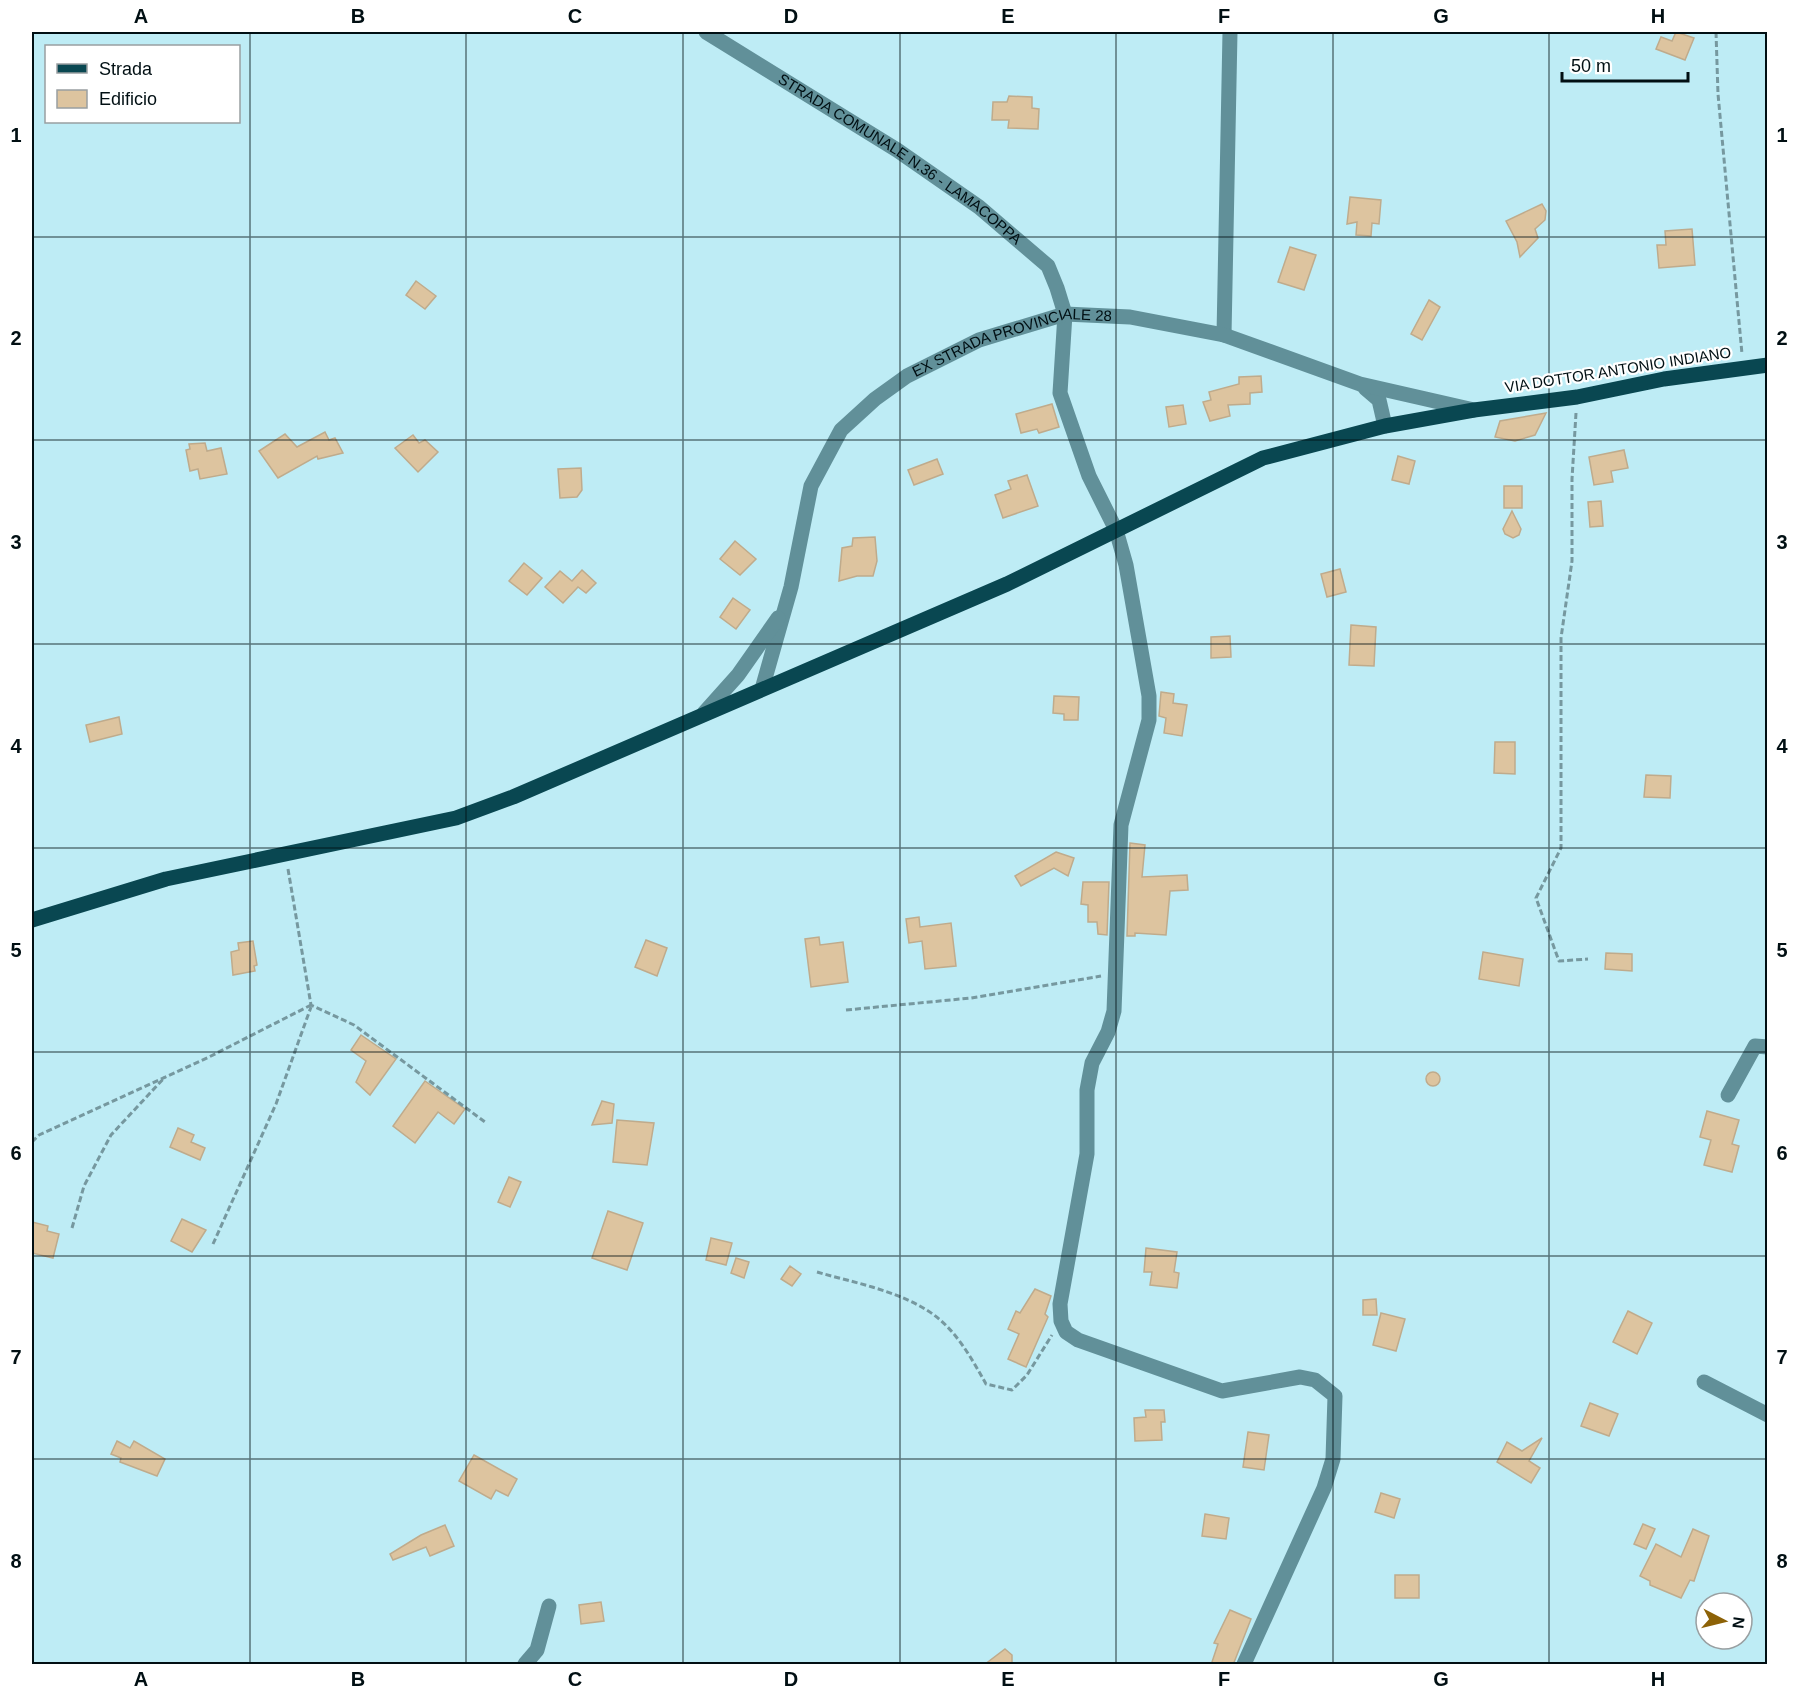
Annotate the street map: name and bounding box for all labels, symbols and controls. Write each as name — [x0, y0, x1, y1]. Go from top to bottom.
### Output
text: A — [134, 5, 148, 27]
text: B — [351, 5, 365, 27]
text: C — [568, 5, 582, 27]
text: D — [784, 5, 798, 27]
text: E — [1001, 5, 1015, 27]
text: F — [1218, 5, 1230, 27]
text: G — [1433, 5, 1449, 27]
text: H — [1651, 5, 1665, 27]
legend — [45, 45, 240, 123]
scale bar — [1562, 45, 1688, 83]
text: 50 m — [1571, 56, 1611, 76]
text: Strada — [99, 59, 153, 79]
street label: STRADA COMUNALE N.36 - LAMACOPPA — [775, 70, 1025, 248]
text: Edificio — [99, 89, 157, 109]
text: 1 — [10, 124, 22, 146]
text: 1 — [1776, 124, 1788, 146]
street label: EX STRADA PROVINCIALE 28 — [909, 305, 1112, 380]
text: 2 — [10, 327, 22, 349]
text: 2 — [1776, 327, 1788, 349]
street label: VIA DOTTOR ANTONIO INDIANO — [1504, 343, 1732, 396]
text: 3 — [10, 531, 22, 553]
text: 3 — [1776, 531, 1788, 553]
text: 4 — [10, 735, 22, 757]
text: 4 — [1776, 735, 1788, 757]
text: 5 — [10, 939, 22, 961]
text: 5 — [1776, 939, 1788, 961]
text: 6 — [10, 1142, 22, 1164]
text: 6 — [1776, 1142, 1788, 1164]
text: 7 — [10, 1346, 22, 1368]
text: 7 — [1776, 1346, 1788, 1368]
text: 8 — [10, 1550, 22, 1572]
text: 8 — [1776, 1550, 1788, 1572]
north arrow — [1694, 1591, 1754, 1651]
text: N — [1729, 1616, 1748, 1630]
text: A — [134, 1668, 148, 1690]
text: B — [351, 1668, 365, 1690]
text: C — [568, 1668, 582, 1690]
text: D — [784, 1668, 798, 1690]
text: E — [1001, 1668, 1015, 1690]
text: F — [1218, 1668, 1230, 1690]
text: G — [1433, 1668, 1449, 1690]
text: H — [1651, 1668, 1665, 1690]

